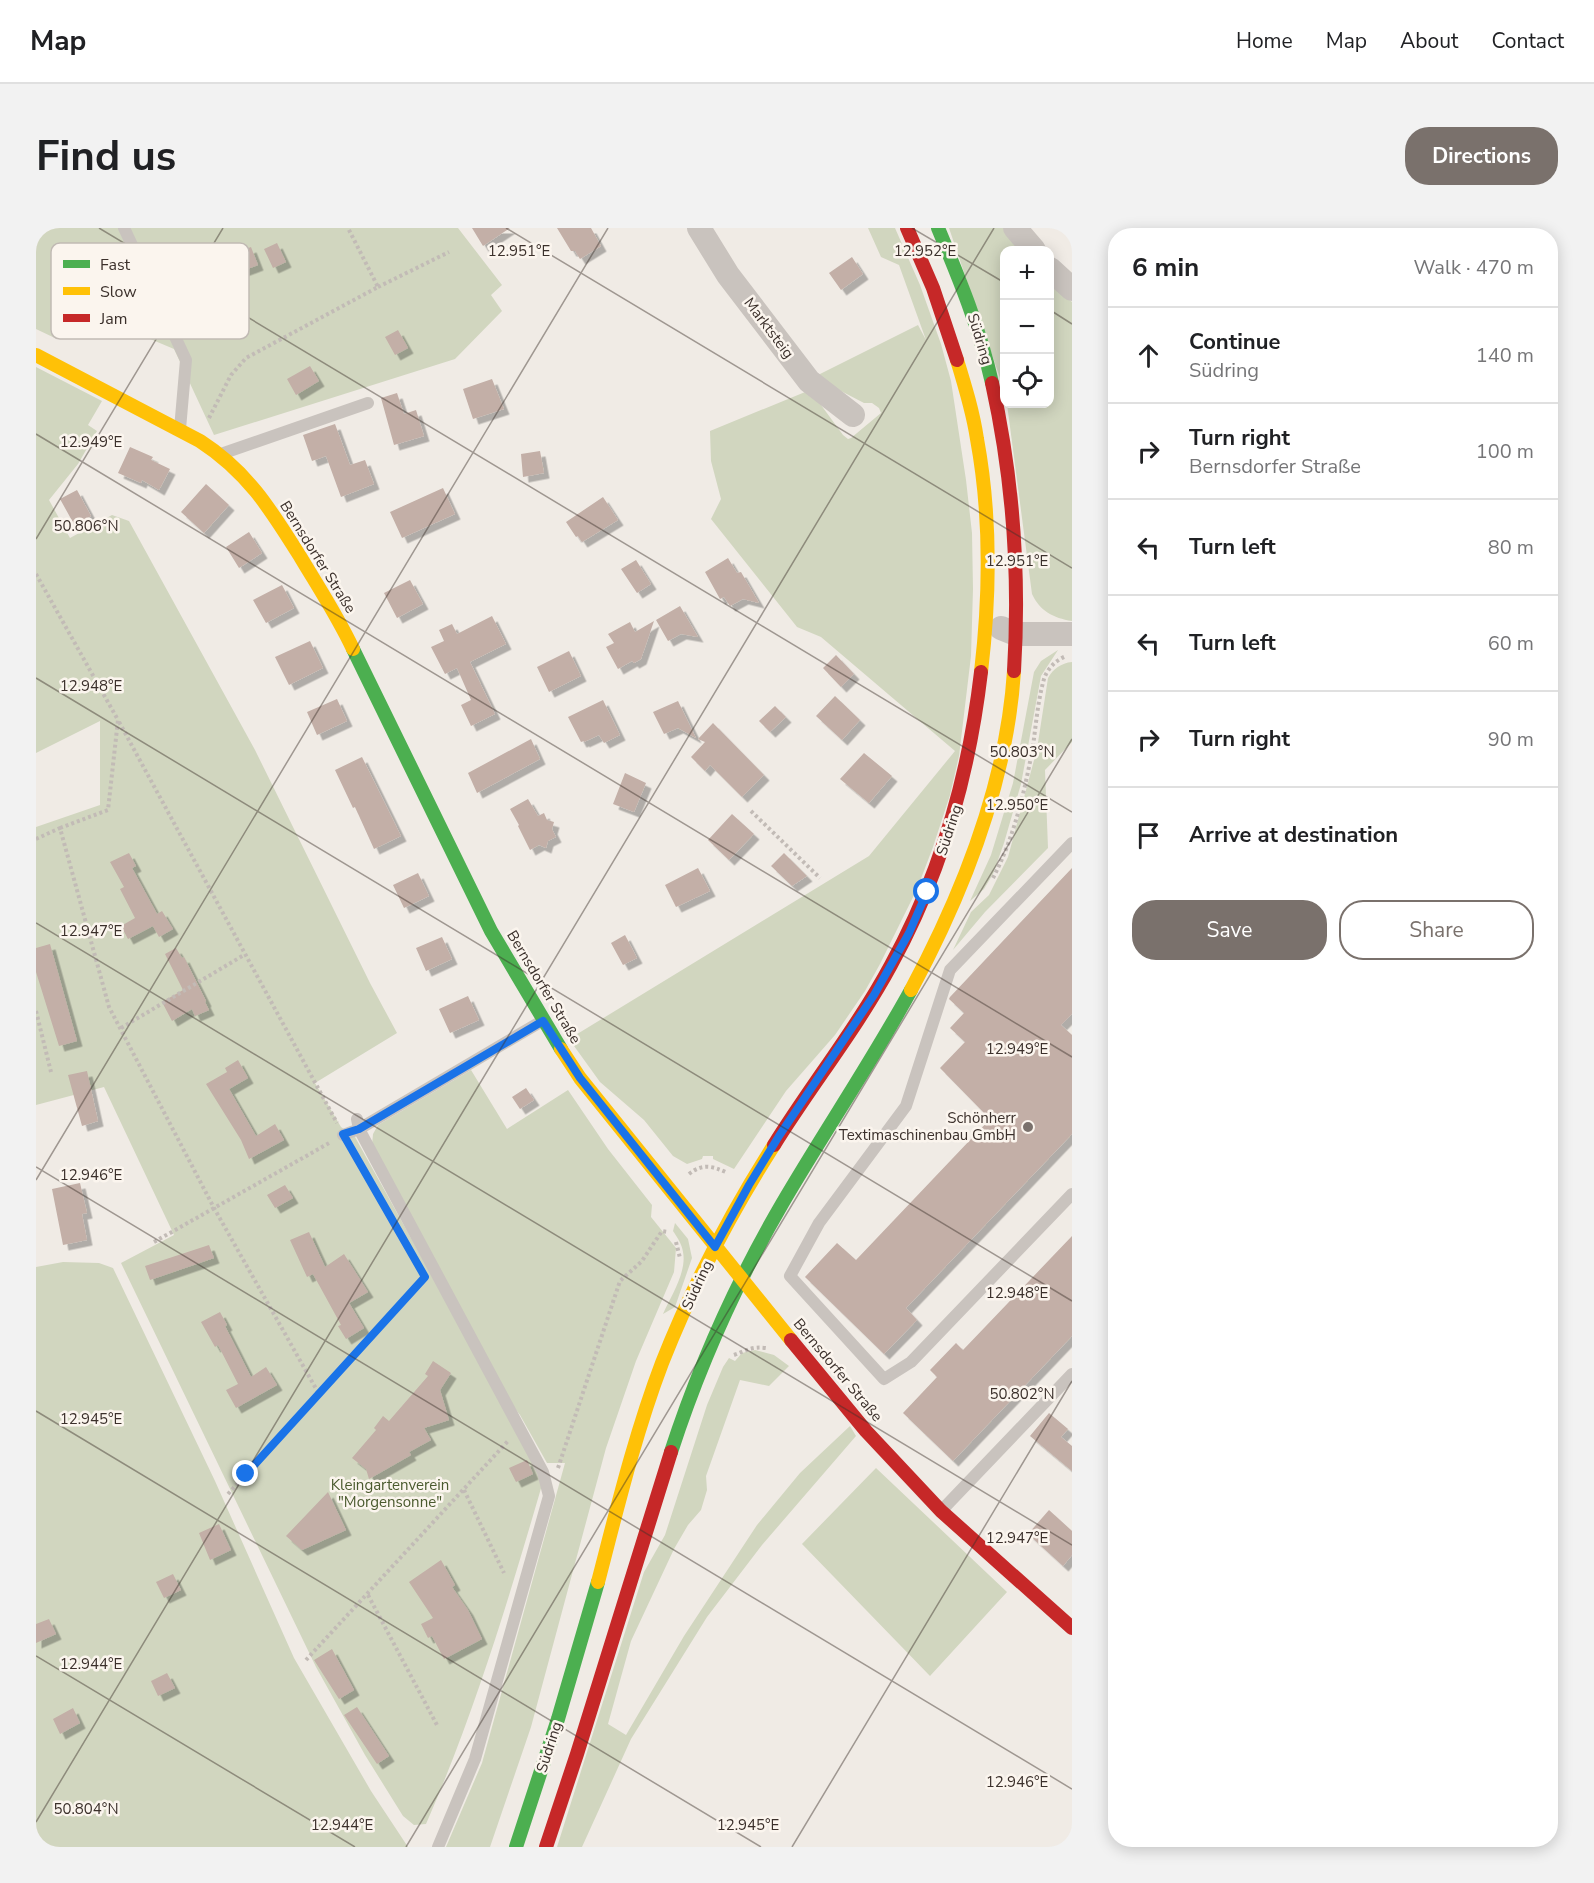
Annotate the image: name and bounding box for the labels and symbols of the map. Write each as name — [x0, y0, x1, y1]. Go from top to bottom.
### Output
text: 12.951°E — [488, 241, 550, 261]
text: 12.952°E — [894, 241, 956, 261]
legend — [51, 243, 249, 339]
text: Fast — [100, 254, 131, 276]
text: Slow — [100, 281, 137, 303]
street label: Marktsteig — [740, 294, 798, 362]
text: Jam — [99, 308, 127, 330]
street label: Südring — [963, 311, 997, 367]
text: 12.949°E — [60, 432, 122, 452]
street label: Bernsdorfer Straße — [275, 497, 361, 617]
text: 50.806°N — [53, 516, 119, 536]
text: 12.951°E — [986, 551, 1048, 571]
text: 12.948°E — [60, 676, 122, 696]
text: 50.803°N — [989, 742, 1055, 762]
text: 12.950°E — [986, 795, 1048, 815]
street label: Südring — [931, 802, 967, 858]
route start — [913, 878, 939, 904]
text: 12.947°E — [60, 921, 122, 941]
street label: Bernsdorfer Straße — [502, 927, 586, 1047]
text: 12.949°E — [986, 1039, 1048, 1059]
place label: Schönherr Textimaschinenbau GmbH — [839, 1108, 1017, 1145]
marker: Schönherr Textimaschinenbau GmbH — [1021, 1120, 1035, 1134]
text: 12.946°E — [60, 1165, 122, 1185]
street label: Südring — [677, 1257, 717, 1313]
text: 12.948°E — [986, 1283, 1048, 1303]
street label: Bernsdorfer Straße — [789, 1314, 887, 1426]
text: 50.802°N — [989, 1384, 1055, 1404]
text: 12.945°E — [60, 1409, 122, 1429]
route end — [232, 1460, 258, 1486]
park label: Kleingartenverein "Morgensonne" — [331, 1475, 449, 1512]
text: 12.947°E — [986, 1528, 1048, 1548]
text: 12.944°E — [60, 1654, 122, 1674]
street label: Südring — [531, 1719, 567, 1775]
text: 12.946°E — [986, 1772, 1048, 1792]
text: 50.804°N — [53, 1799, 119, 1819]
text: 12.944°E — [311, 1815, 373, 1835]
text: 12.945°E — [717, 1815, 779, 1835]

